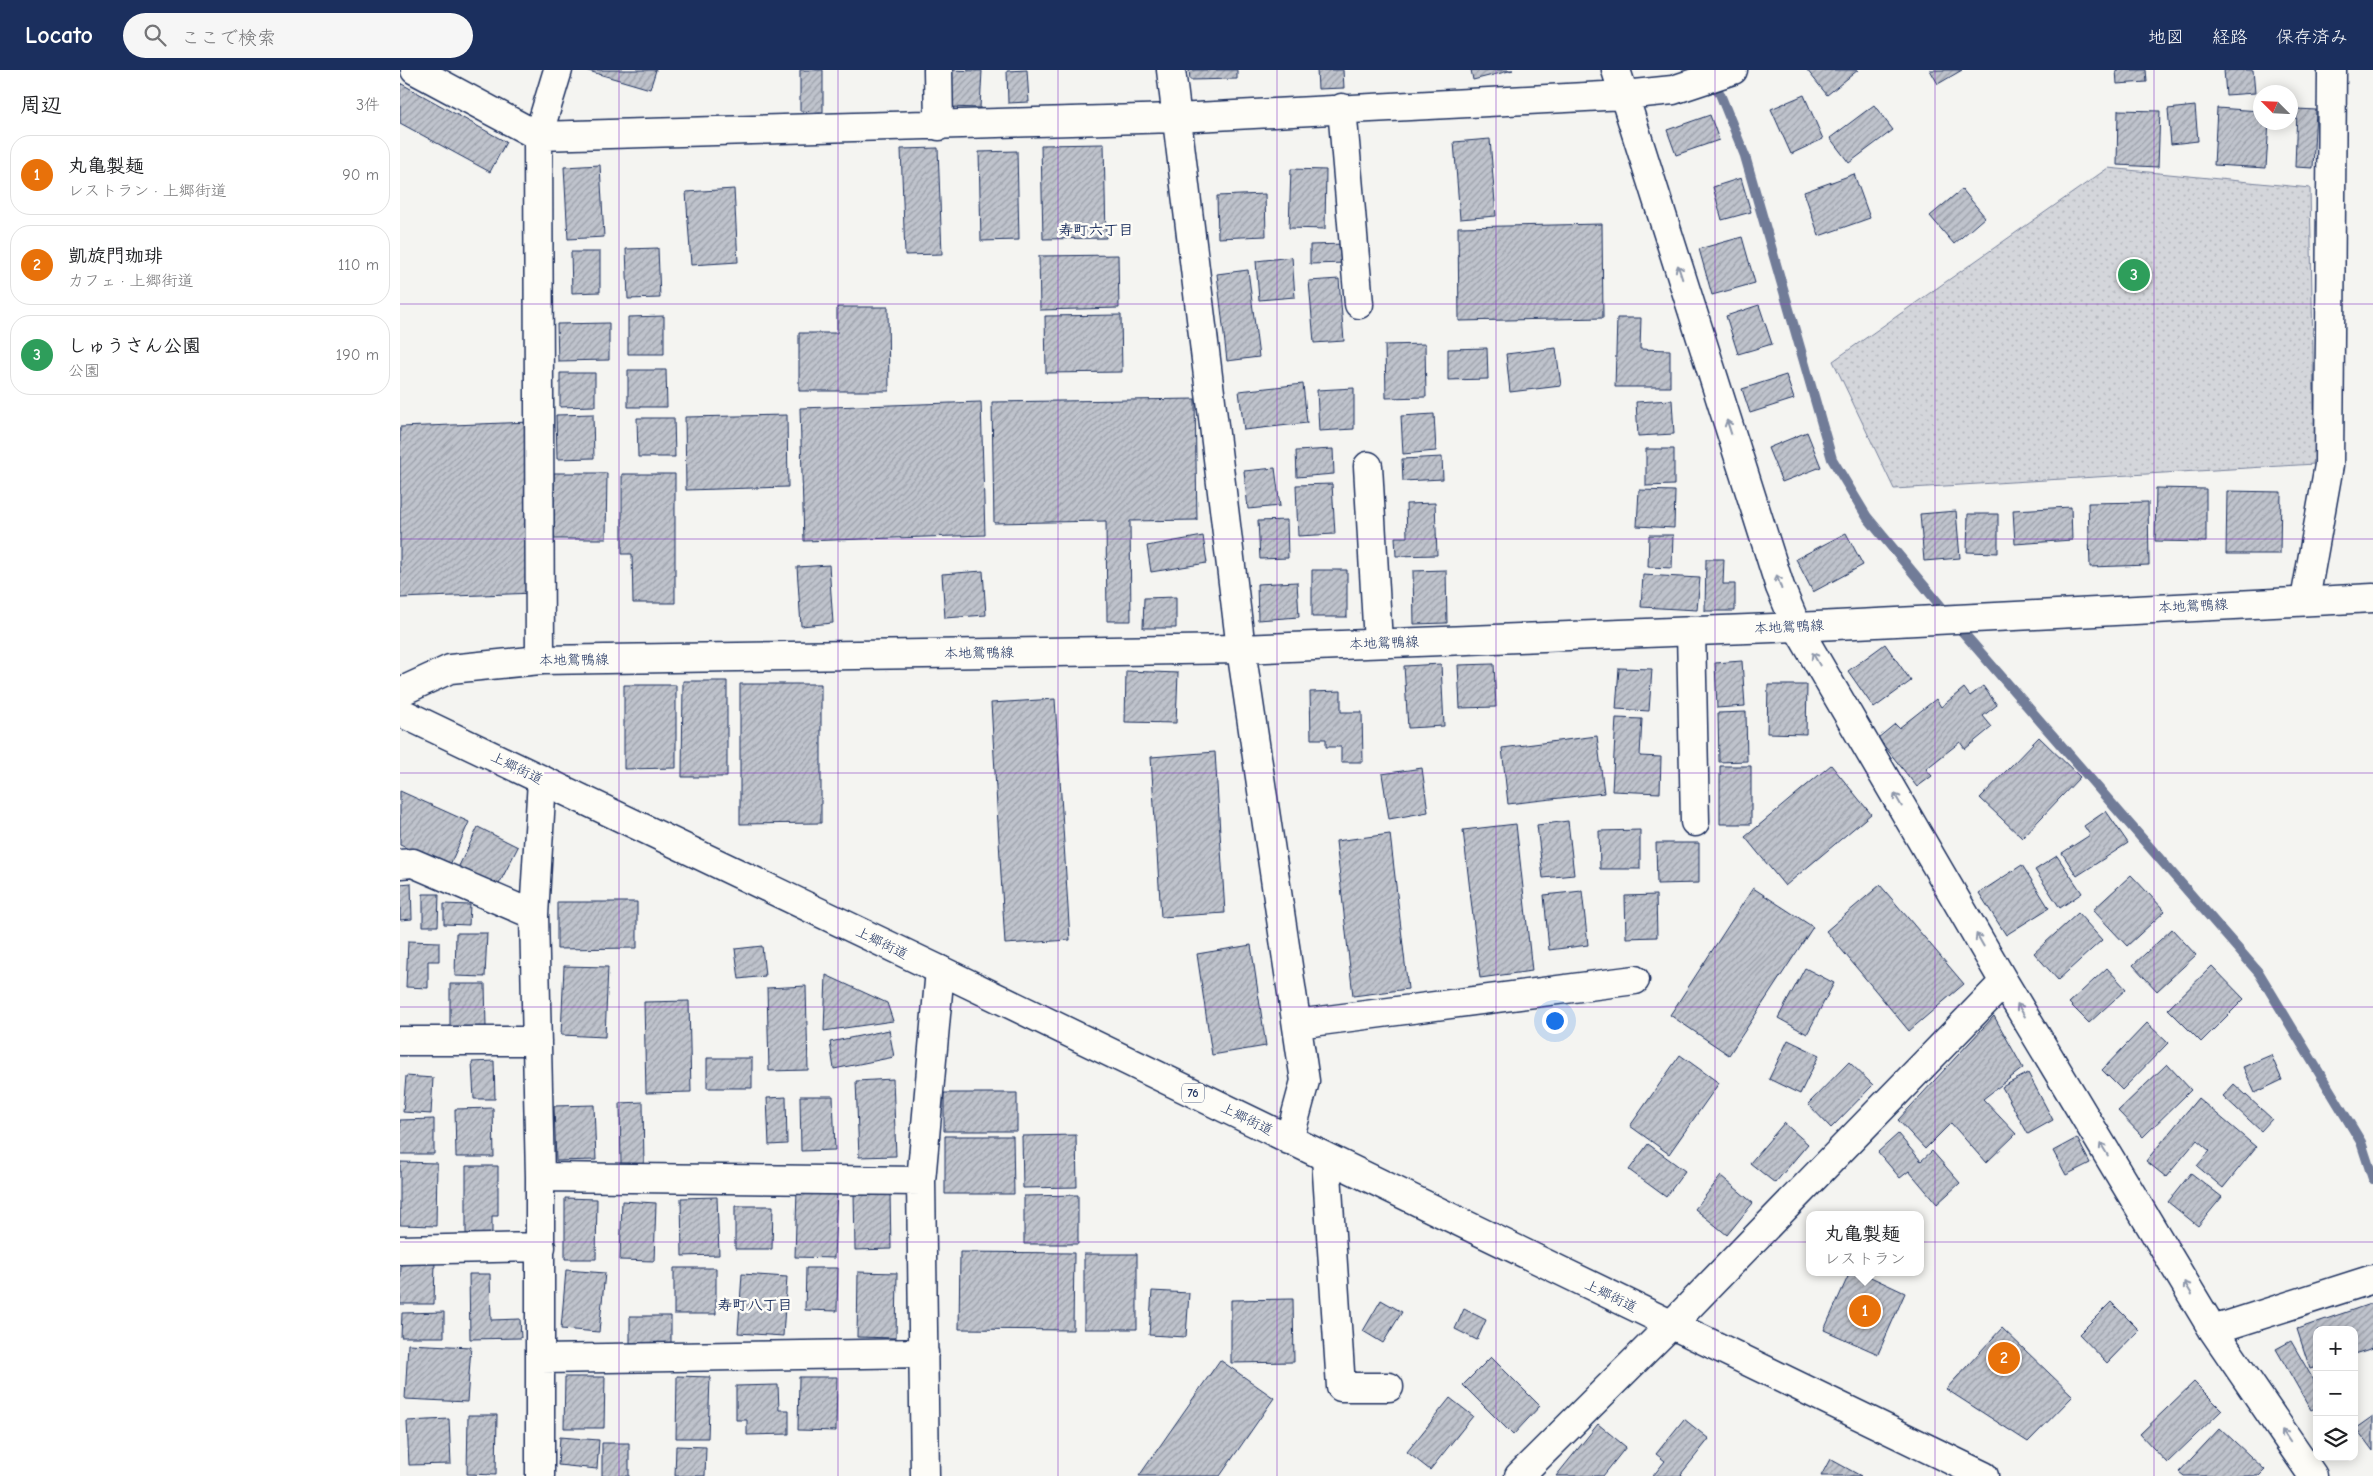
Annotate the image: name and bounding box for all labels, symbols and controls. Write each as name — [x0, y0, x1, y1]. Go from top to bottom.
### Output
search box — [123, 13, 473, 58]
text: Locato — [25, 21, 93, 49]
icon: search — [141, 21, 169, 49]
text: ここで検索 — [181, 27, 276, 49]
text: 地図 — [2148, 27, 2184, 48]
text: 経路 — [2212, 27, 2248, 48]
text: 保存済み — [2276, 27, 2348, 48]
north arrow — [2253, 85, 2298, 130]
text: 周辺 — [20, 93, 62, 117]
text: 3件 — [356, 96, 380, 114]
text: 丸亀製麺 — [68, 155, 144, 177]
text: 1 — [34, 166, 40, 184]
text: 90 m — [342, 166, 379, 184]
text: レストラン · 上郷街道 — [68, 182, 227, 200]
district label: 寿町六丁目 — [1058, 221, 1134, 239]
text: 凱旋門珈琲 — [68, 245, 163, 267]
text: 2 — [33, 256, 41, 274]
text: 110 m — [338, 256, 379, 274]
pin: 3 — [2118, 256, 2150, 294]
one-way arrow — [1675, 265, 1685, 281]
text: カフェ · 上郷街道 — [68, 272, 194, 290]
text: しゅうさん公園 — [68, 335, 201, 357]
text: 3 — [33, 346, 41, 364]
text: 190 m — [336, 346, 379, 364]
text: 公園 — [68, 362, 100, 380]
one-way arrow — [1724, 420, 1734, 436]
one-way arrow — [1773, 574, 1783, 590]
street label: 本地鴛鴨線 — [2158, 596, 2228, 616]
street label: 本地鴛鴨線 — [1754, 617, 1824, 637]
street label: 本地鴛鴨線 — [1349, 633, 1419, 653]
street label: 本地鴛鴨線 — [944, 644, 1014, 662]
street label: 本地鴛鴨線 — [539, 651, 609, 669]
one-way arrow — [1811, 652, 1821, 667]
street label: 上郷街道 — [488, 748, 546, 788]
one-way arrow — [1892, 793, 1902, 807]
street label: 上郷街道 — [853, 923, 911, 963]
one-way arrow — [1974, 934, 1984, 948]
one-way arrow — [2015, 1003, 2025, 1017]
your location — [1542, 1008, 1568, 1034]
road number: 76 — [1182, 1084, 1204, 1102]
street label: 上郷街道 — [1218, 1099, 1276, 1139]
one-way arrow — [2099, 1142, 2109, 1156]
popup — [1806, 1211, 1924, 1276]
text: 丸亀製麺 — [1824, 1223, 1900, 1245]
text: レストラン — [1824, 1250, 1906, 1268]
street label: 上郷街道 — [1582, 1276, 1640, 1316]
one-way arrow — [2183, 1281, 2193, 1295]
pin: 1 — [1849, 1292, 1881, 1330]
district label: 寿町八丁目 — [717, 1296, 793, 1314]
map controls — [2313, 1326, 2358, 1461]
button: + — [2313, 1326, 2358, 1371]
pin: 2 — [1988, 1339, 2020, 1377]
button: − — [2313, 1371, 2358, 1416]
button: layers — [2313, 1416, 2358, 1461]
one-way arrow — [2281, 1429, 2291, 1443]

